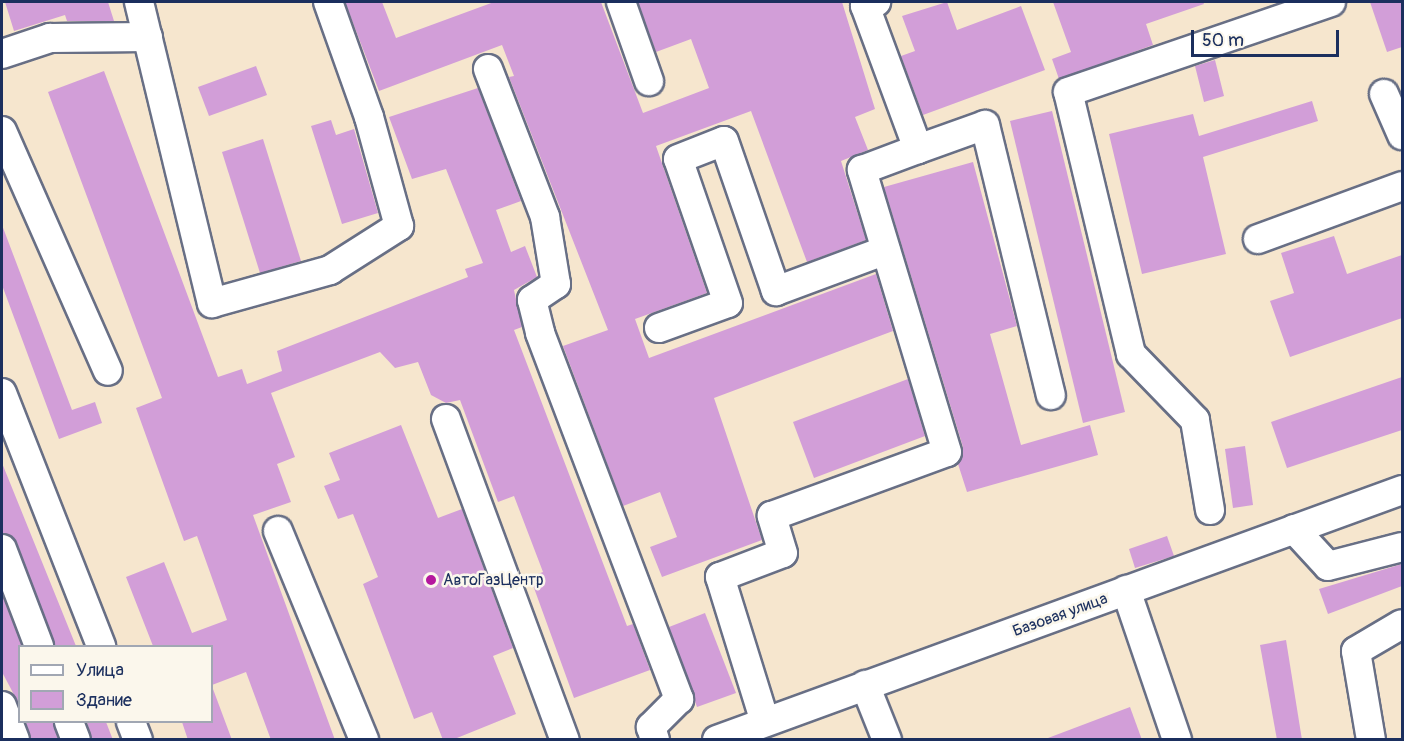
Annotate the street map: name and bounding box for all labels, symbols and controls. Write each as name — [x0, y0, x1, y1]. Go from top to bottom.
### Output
scale bar — [1194, 18, 1342, 56]
text: 50 m — [1202, 29, 1244, 52]
place label: АвтоГазЦентр — [443, 570, 543, 590]
marker: АвтоГазЦентр — [424, 573, 438, 587]
street label: Базовая улица — [1010, 589, 1110, 641]
legend — [18, 645, 213, 723]
text: Улица — [76, 659, 124, 682]
text: Здание — [76, 689, 132, 712]

